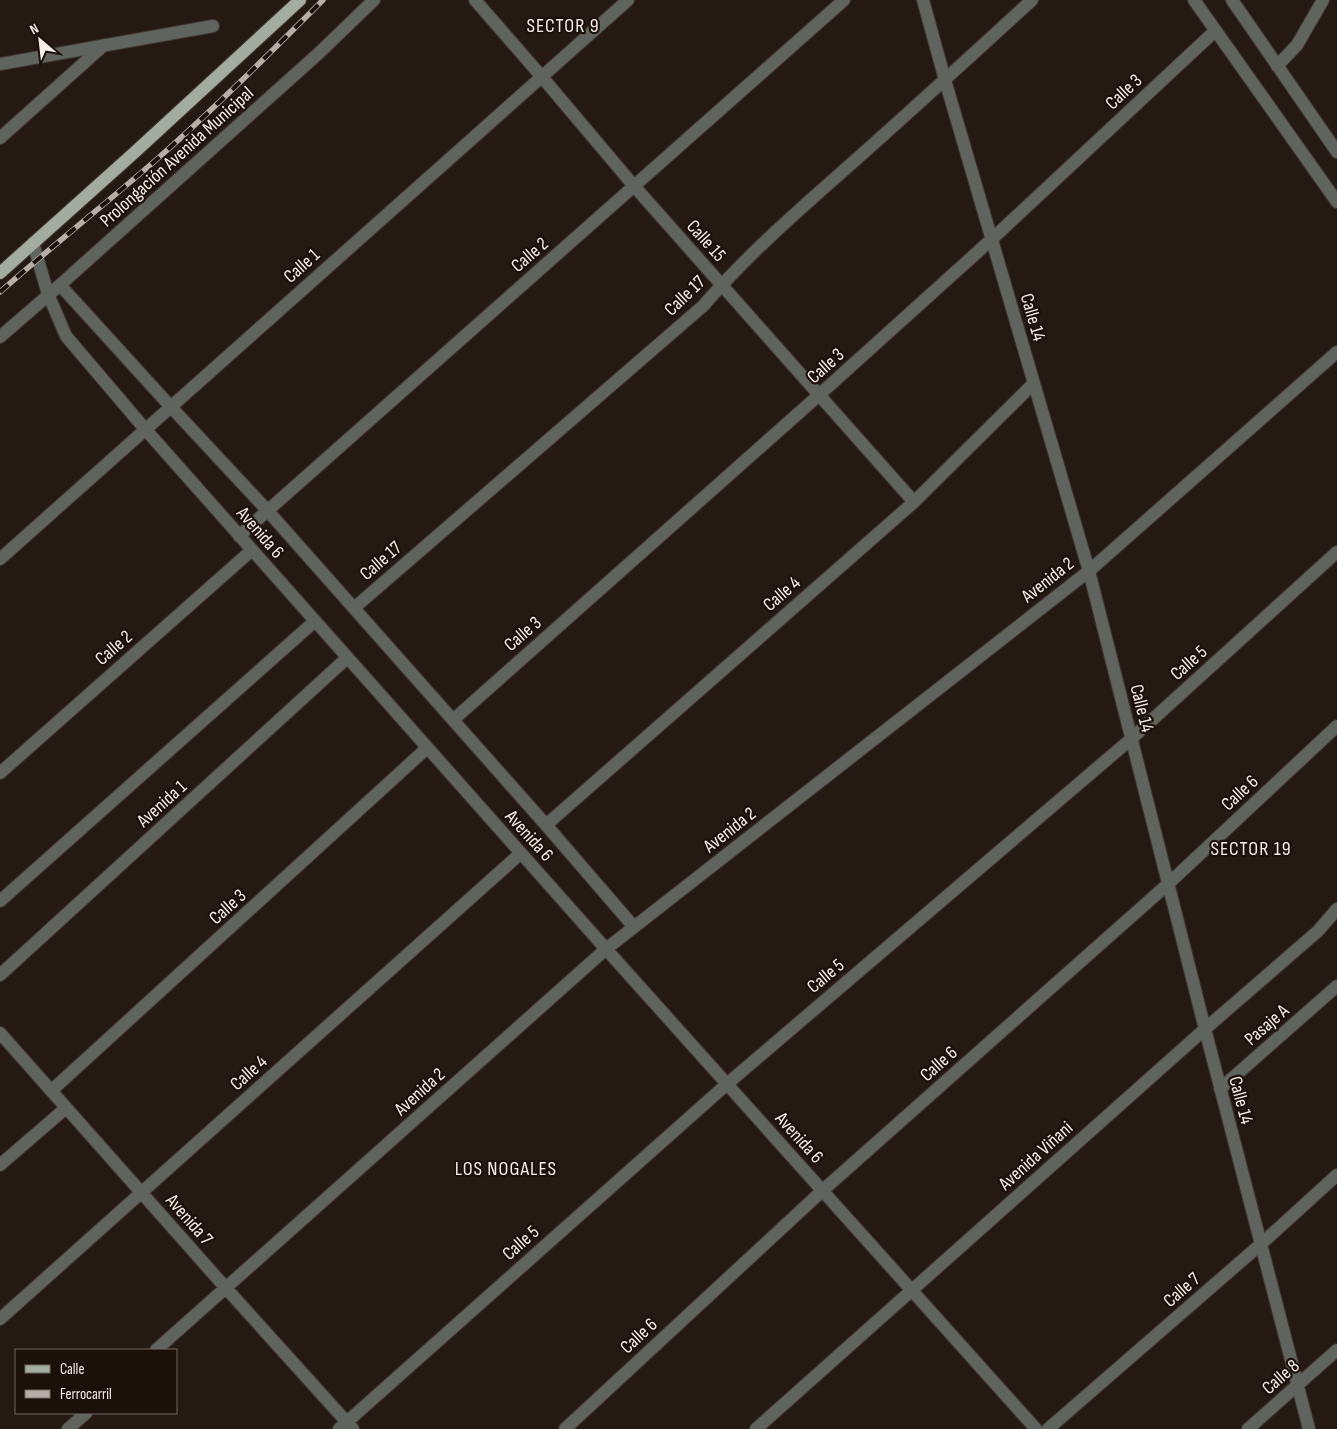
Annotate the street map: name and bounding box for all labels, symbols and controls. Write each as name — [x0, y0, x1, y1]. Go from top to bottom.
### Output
district label: SECTOR 9 — [527, 14, 600, 38]
north arrow — [15, 15, 65, 65]
text: N — [27, 20, 41, 38]
street label: Calle 3 — [1101, 69, 1147, 115]
street label: Prolongación Avenida Municipal — [95, 82, 259, 232]
street label: Calle 15 — [681, 215, 731, 267]
street label: Calle 2 — [507, 233, 553, 278]
street label: Calle 1 — [279, 244, 325, 288]
street label: Calle 17 — [660, 271, 711, 321]
street label: Calle 14 — [1015, 291, 1050, 344]
street label: Calle 3 — [803, 344, 849, 389]
street label: Avenida 6 — [231, 502, 289, 564]
street label: Calle 17 — [355, 536, 407, 586]
street label: Avenida 2 — [1016, 552, 1079, 608]
street label: Calle 4 — [759, 572, 805, 617]
street label: Calle 3 — [500, 612, 546, 657]
street label: Calle 2 — [91, 626, 137, 671]
street label: Calle 5 — [1166, 641, 1212, 686]
street label: Calle 14 — [1125, 682, 1159, 735]
street label: Calle 6 — [1217, 770, 1263, 816]
street label: Avenida 1 — [132, 775, 192, 833]
street label: Avenida 2 — [698, 802, 761, 858]
street label: Avenida 6 — [499, 805, 558, 866]
district label: SECTOR 19 — [1211, 837, 1292, 861]
street label: Calle 3 — [205, 885, 251, 930]
street label: Calle 5 — [803, 954, 849, 998]
street label: Pasaje A — [1240, 999, 1295, 1051]
street label: Calle 6 — [916, 1041, 962, 1087]
street label: Calle 4 — [226, 1051, 272, 1096]
street label: Avenida 2 — [389, 1063, 450, 1122]
street label: Calle 14 — [1223, 1074, 1258, 1127]
street label: Avenida 6 — [769, 1107, 828, 1168]
street label: Avenida Viñani — [993, 1117, 1078, 1196]
district label: LOS NOGALES — [455, 1157, 557, 1181]
street label: Avenida 7 — [160, 1189, 218, 1251]
street label: Calle 5 — [498, 1221, 544, 1266]
street label: Calle 7 — [1159, 1268, 1205, 1312]
street label: Calle 6 — [616, 1313, 662, 1359]
legend — [15, 1349, 178, 1414]
street label: Calle 8 — [1257, 1355, 1304, 1400]
text: Calle — [60, 1360, 84, 1379]
text: Ferrocarril — [60, 1385, 112, 1404]

